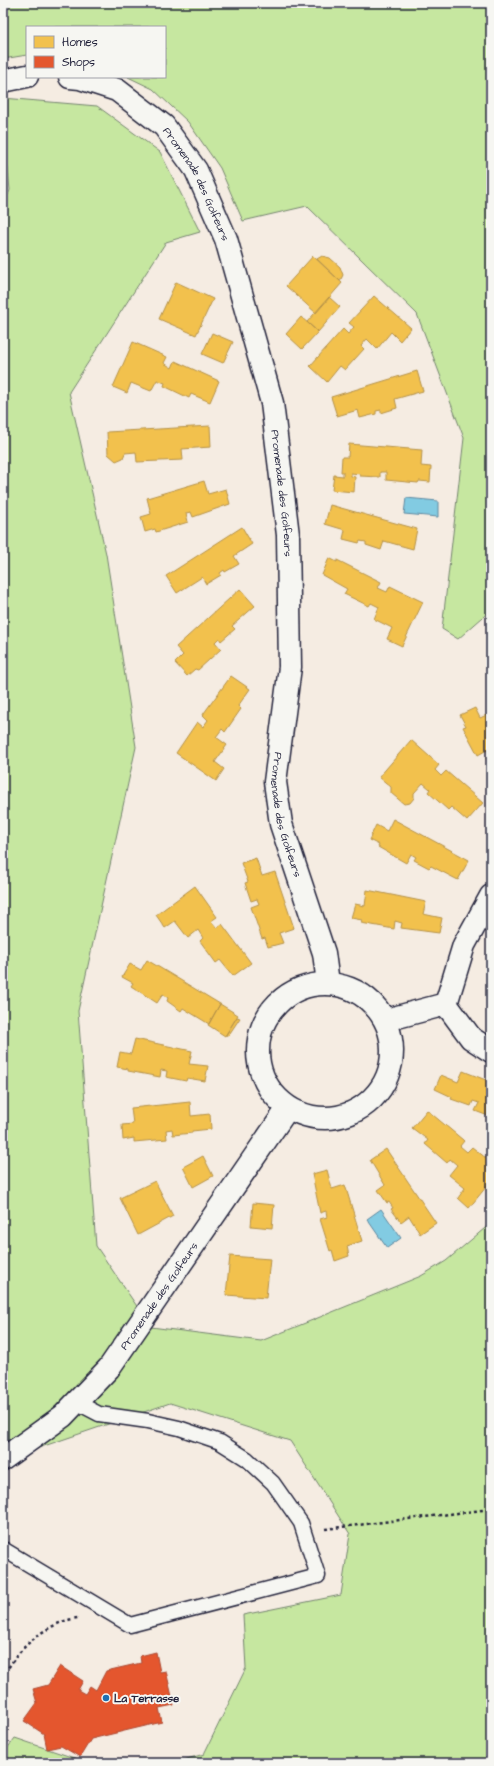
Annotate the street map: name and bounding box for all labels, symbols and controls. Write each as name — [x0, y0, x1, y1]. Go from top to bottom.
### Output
legend — [26, 26, 166, 78]
text: Homes — [62, 34, 98, 51]
text: Shops — [62, 54, 95, 71]
street label: Promenade des Golfeurs — [160, 124, 233, 243]
street label: Promenade des Golfeurs — [268, 429, 296, 557]
street label: Promenade des Golfeurs — [267, 751, 306, 879]
street label: Promenade des Golfeurs — [116, 1239, 201, 1353]
place label: La Terrasse — [114, 1691, 179, 1706]
marker: La Terrasse — [101, 1693, 111, 1703]

